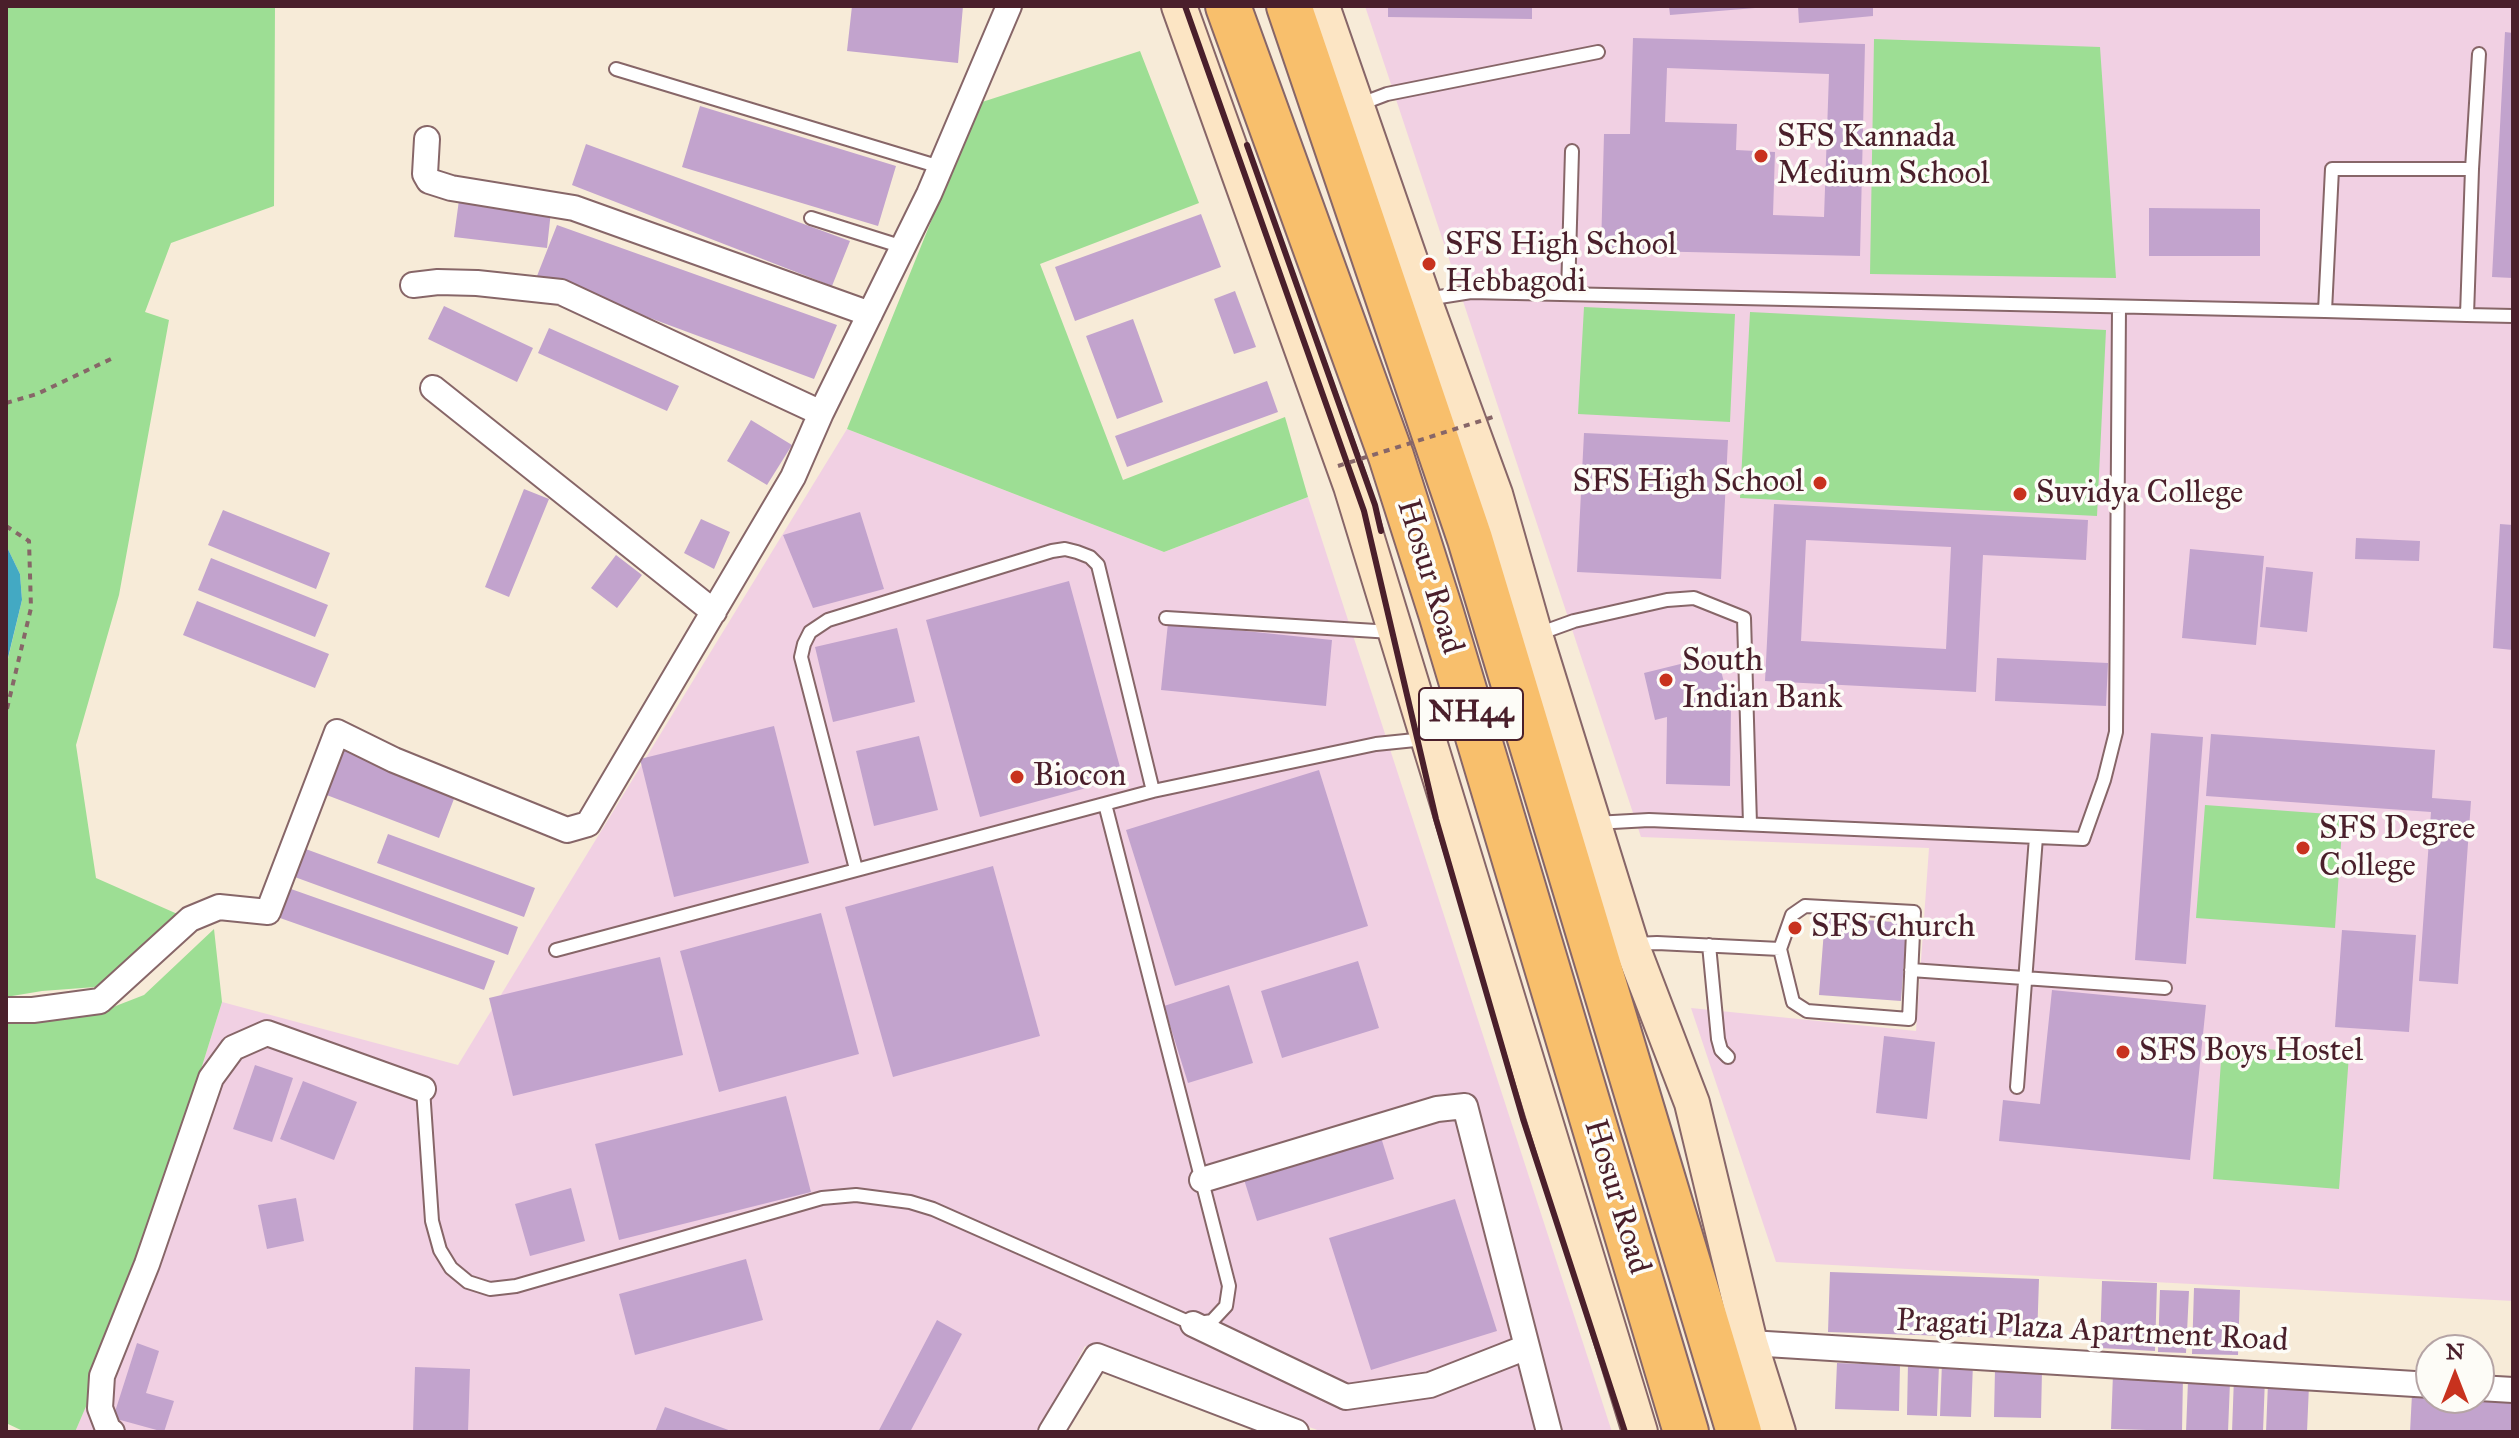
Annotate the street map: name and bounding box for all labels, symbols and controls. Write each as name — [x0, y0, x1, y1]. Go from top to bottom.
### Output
place label: SFS Kannada Medium School — [1777, 119, 1989, 194]
marker: SFS Kannada Medium School — [1752, 147, 1770, 165]
place label: SFS High School Hebbagodi — [1445, 227, 1677, 302]
marker: SFS High School Hebbagodi — [1420, 255, 1438, 273]
place label: SFS High School — [1572, 464, 1804, 502]
marker: SFS High School — [1811, 474, 1829, 492]
place label: Suvidya College — [2036, 475, 2243, 513]
marker: Suvidya College — [2011, 485, 2029, 503]
street label: Hosur Road — [1387, 495, 1471, 659]
place label: South Indian Bank — [1682, 643, 1842, 718]
marker: South Indian Bank — [1657, 671, 1675, 689]
road number: NH44 — [1419, 688, 1523, 740]
place label: Biocon — [1033, 758, 1126, 796]
marker: Biocon — [1008, 768, 1026, 786]
place label: SFS Degree College — [2319, 811, 2476, 886]
marker: SFS Degree College — [2294, 839, 2312, 857]
place label: SFS Church — [1811, 909, 1975, 947]
marker: SFS Church — [1786, 919, 1804, 937]
place label: SFS Boys Hostel — [2139, 1033, 2363, 1071]
marker: SFS Boys Hostel — [2114, 1043, 2132, 1061]
street label: Hosur Road — [1574, 1115, 1658, 1279]
street label: Pragati Plaza Apartment Road — [1895, 1303, 2289, 1361]
north arrow — [2415, 1334, 2495, 1414]
text: N — [2446, 1338, 2464, 1365]

